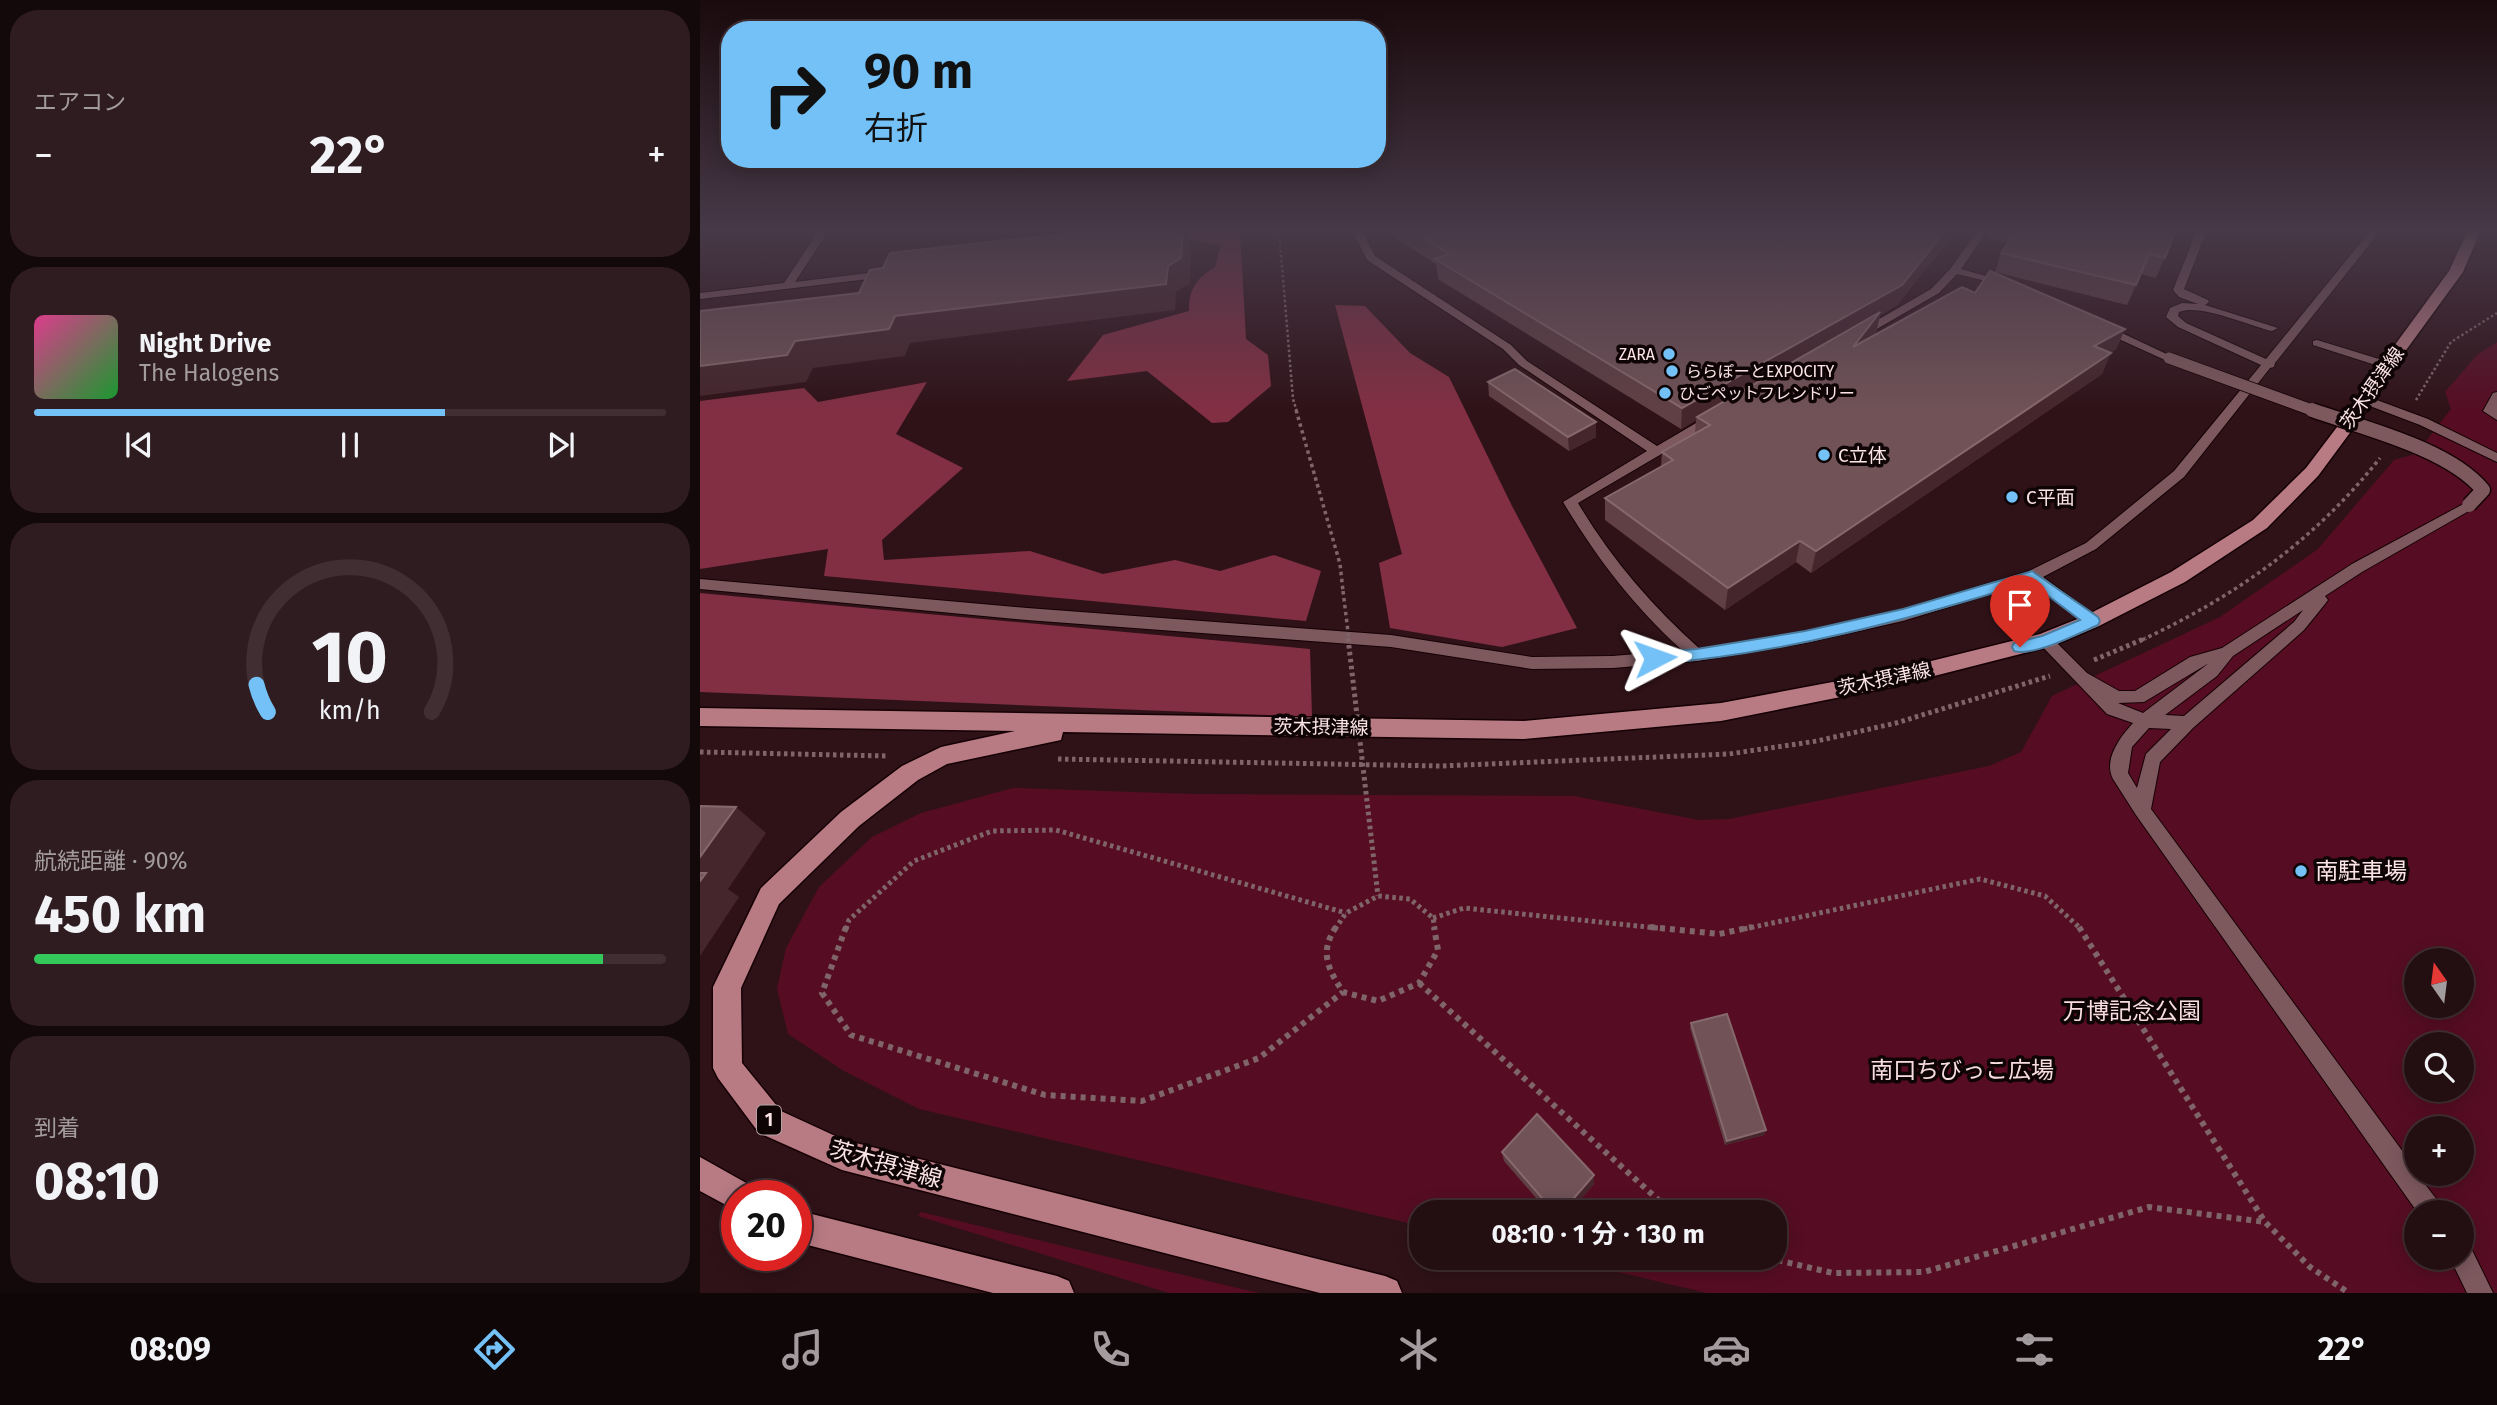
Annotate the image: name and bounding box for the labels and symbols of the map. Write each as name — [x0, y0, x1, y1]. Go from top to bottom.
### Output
street label: 茨木摂津線 — [2335, 342, 2409, 434]
place label: ZARA — [1619, 345, 1656, 364]
marker: ZARA — [1661, 346, 1677, 362]
place label: ららぽーとEXPOCITY — [1686, 362, 1835, 381]
marker: ららぽーとEXPOCITY — [1664, 363, 1680, 379]
place label: ひごペットフレンドリー — [1679, 384, 1855, 403]
marker: ひごペットフレンドリー — [1657, 385, 1673, 401]
place label: C立体 — [1838, 444, 1887, 467]
marker: C立体 — [1816, 447, 1832, 463]
place label: C平面 — [2026, 486, 2075, 509]
marker: C平面 — [2004, 489, 2020, 505]
pin — [1990, 575, 2050, 647]
position arrow — [1618, 621, 1692, 695]
street label: 茨木摂津線 — [1835, 658, 1933, 700]
street label: 茨木摂津線 — [1273, 715, 1369, 739]
place label: 南駐車場 — [2315, 857, 2407, 885]
marker: 南駐車場 — [2293, 863, 2309, 879]
north arrow — [2404, 948, 2474, 1018]
park label: 万博記念公園 — [2063, 997, 2201, 1025]
park label: 南口ちびっこ広場 — [1870, 1056, 2054, 1084]
road number: 1 — [757, 1106, 781, 1134]
street label: 茨木摂津線 — [827, 1135, 945, 1193]
speed limit sign: 20 — [721, 1180, 812, 1271]

